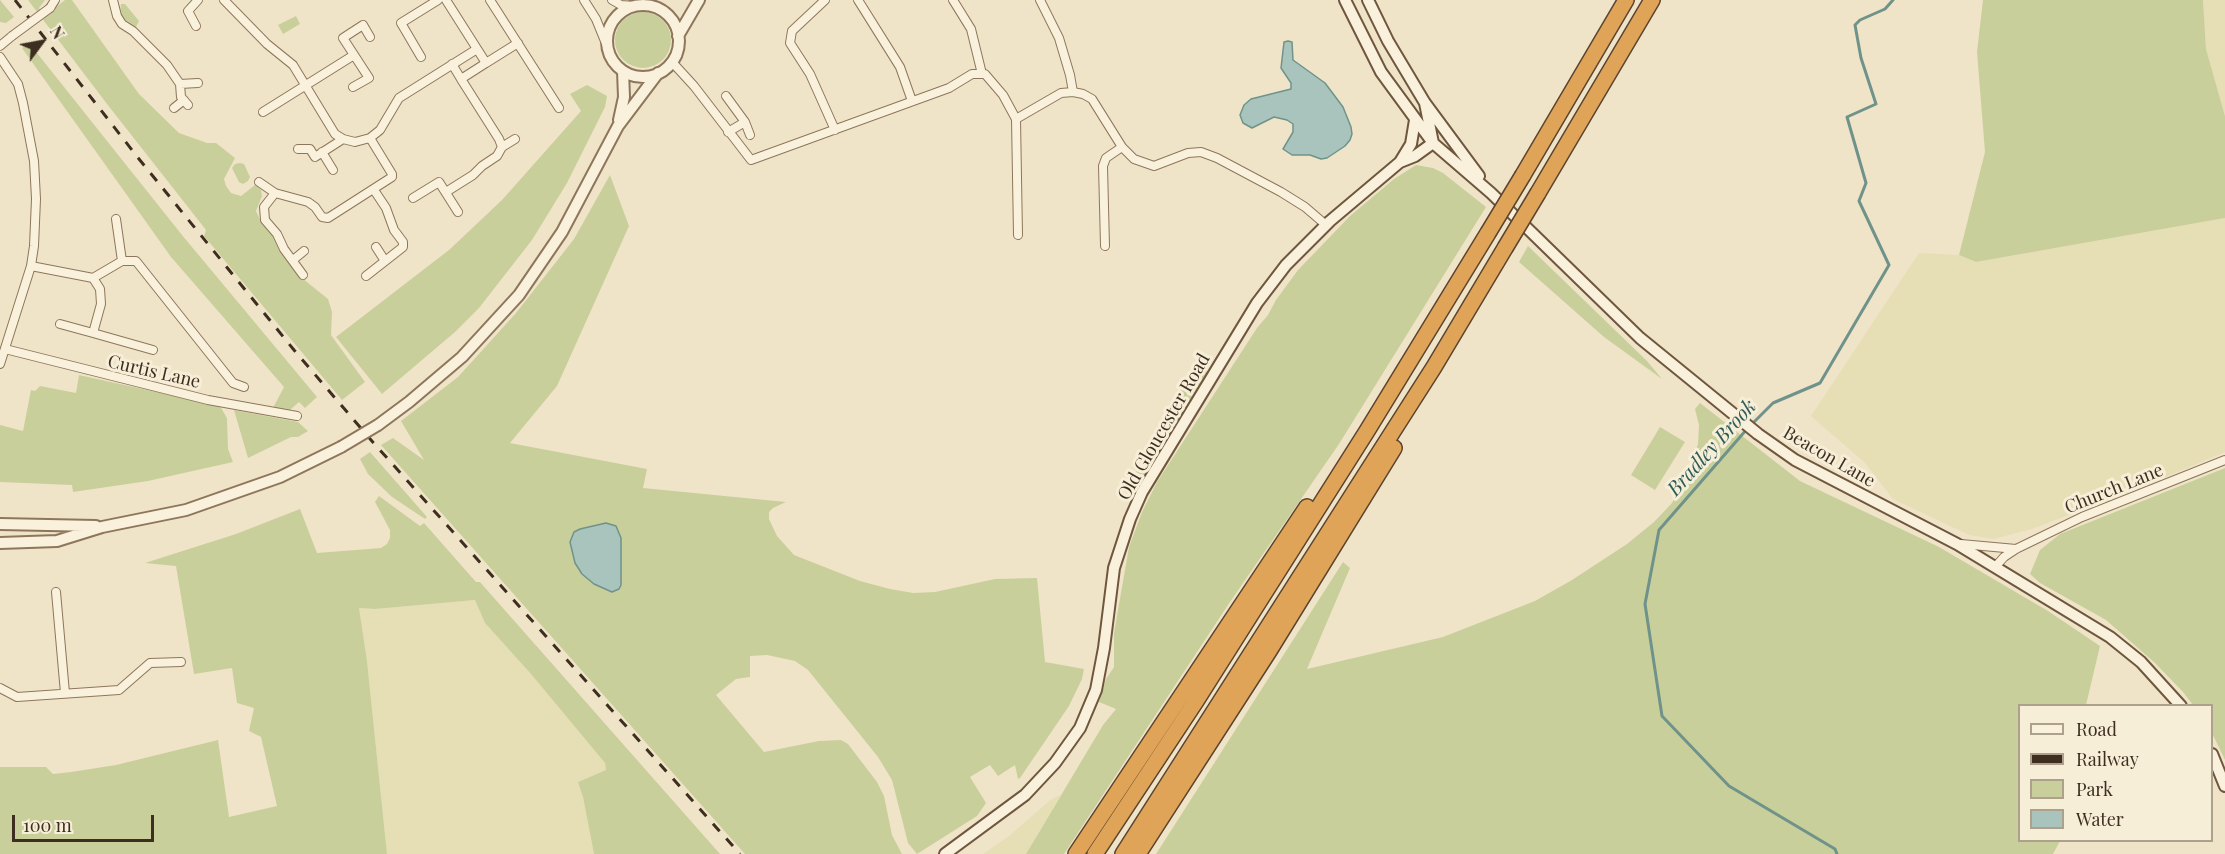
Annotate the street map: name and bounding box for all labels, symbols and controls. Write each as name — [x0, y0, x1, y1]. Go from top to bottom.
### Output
north arrow — [12, 12, 72, 72]
text: N — [46, 22, 70, 43]
street label: Old Gloucester Road — [1113, 350, 1215, 504]
street label: Curtis Lane — [106, 351, 202, 393]
water label: Bradley Brook — [1662, 395, 1762, 501]
street label: Beacon Lane — [1779, 422, 1879, 492]
street label: Church Lane — [2062, 459, 2166, 519]
legend — [2018, 704, 2213, 842]
text: Road — [2076, 717, 2117, 741]
text: Railway — [2076, 747, 2139, 771]
text: Park — [2076, 777, 2113, 801]
scale bar — [15, 803, 158, 841]
text: Water — [2076, 807, 2124, 831]
text: 100 m — [23, 813, 72, 837]

